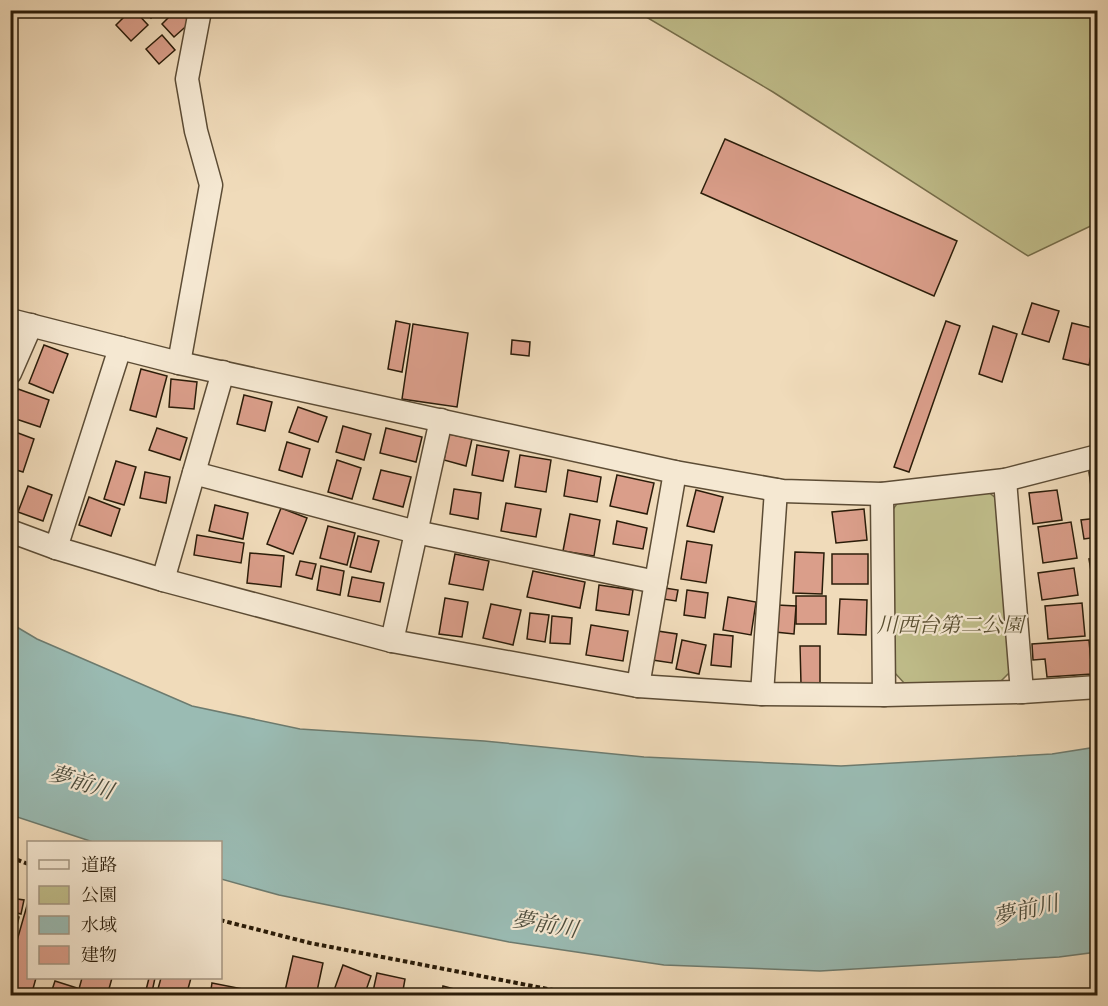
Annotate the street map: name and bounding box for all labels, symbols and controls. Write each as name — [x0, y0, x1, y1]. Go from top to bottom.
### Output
park label: 川西台第二公園 — [877, 613, 1026, 639]
water label: 夢前川 — [45, 760, 118, 806]
legend — [27, 841, 222, 979]
text: 道路 — [81, 854, 117, 877]
text: 公園 — [81, 884, 117, 907]
water label: 夢前川 — [991, 890, 1063, 932]
water label: 夢前川 — [510, 906, 582, 944]
text: 水域 — [81, 914, 117, 937]
text: 建物 — [81, 944, 117, 967]

